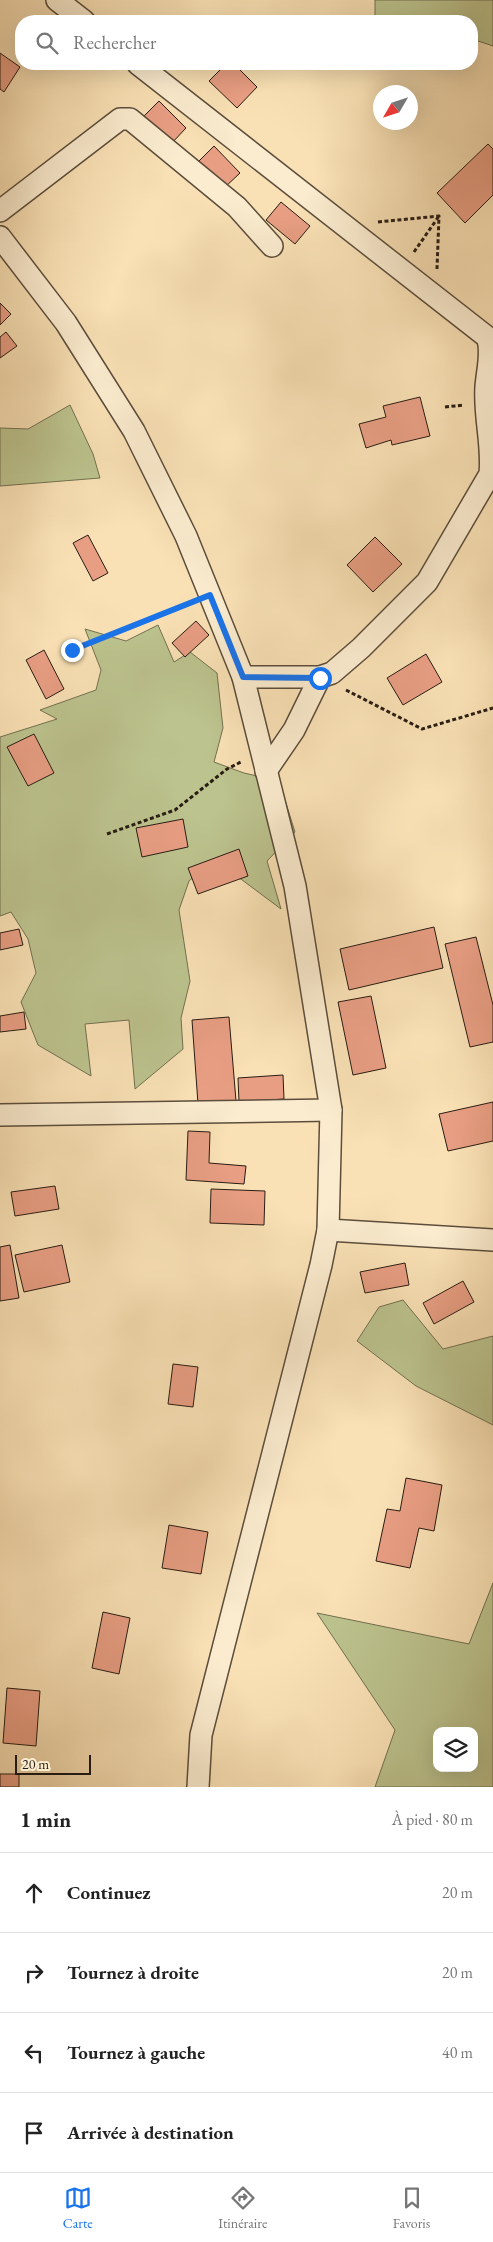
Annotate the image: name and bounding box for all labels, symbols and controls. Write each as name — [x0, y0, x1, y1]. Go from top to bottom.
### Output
search box — [15, 15, 478, 70]
icon: search — [33, 29, 61, 57]
text: Rechercher — [73, 30, 156, 55]
north arrow — [373, 85, 418, 130]
route end — [61, 639, 84, 662]
route start — [309, 667, 332, 690]
map controls — [433, 1727, 478, 1772]
button: layers — [433, 1727, 478, 1772]
scale bar — [15, 1752, 91, 1775]
text: 20 m — [22, 1755, 49, 1773]
text: 1 min — [20, 1806, 71, 1833]
text: À pied · 80 m — [392, 1809, 473, 1830]
icon: ahead — [20, 1879, 48, 1907]
text: Continuez — [67, 1880, 151, 1905]
text: 20 m — [442, 1882, 473, 1903]
icon: right — [20, 1959, 48, 1987]
text: Tournez à droite — [67, 1960, 199, 1985]
text: 20 m — [442, 1962, 473, 1983]
icon: left — [20, 2039, 48, 2067]
text: Tournez à gauche — [67, 2040, 205, 2065]
text: 40 m — [442, 2042, 473, 2063]
icon: arrive — [20, 2119, 48, 2147]
text: Arrivée à destination — [67, 2120, 234, 2145]
tab: Carte — [63, 2184, 93, 2232]
tab: Itinéraire — [218, 2184, 267, 2232]
tab: Favoris — [393, 2184, 430, 2232]

